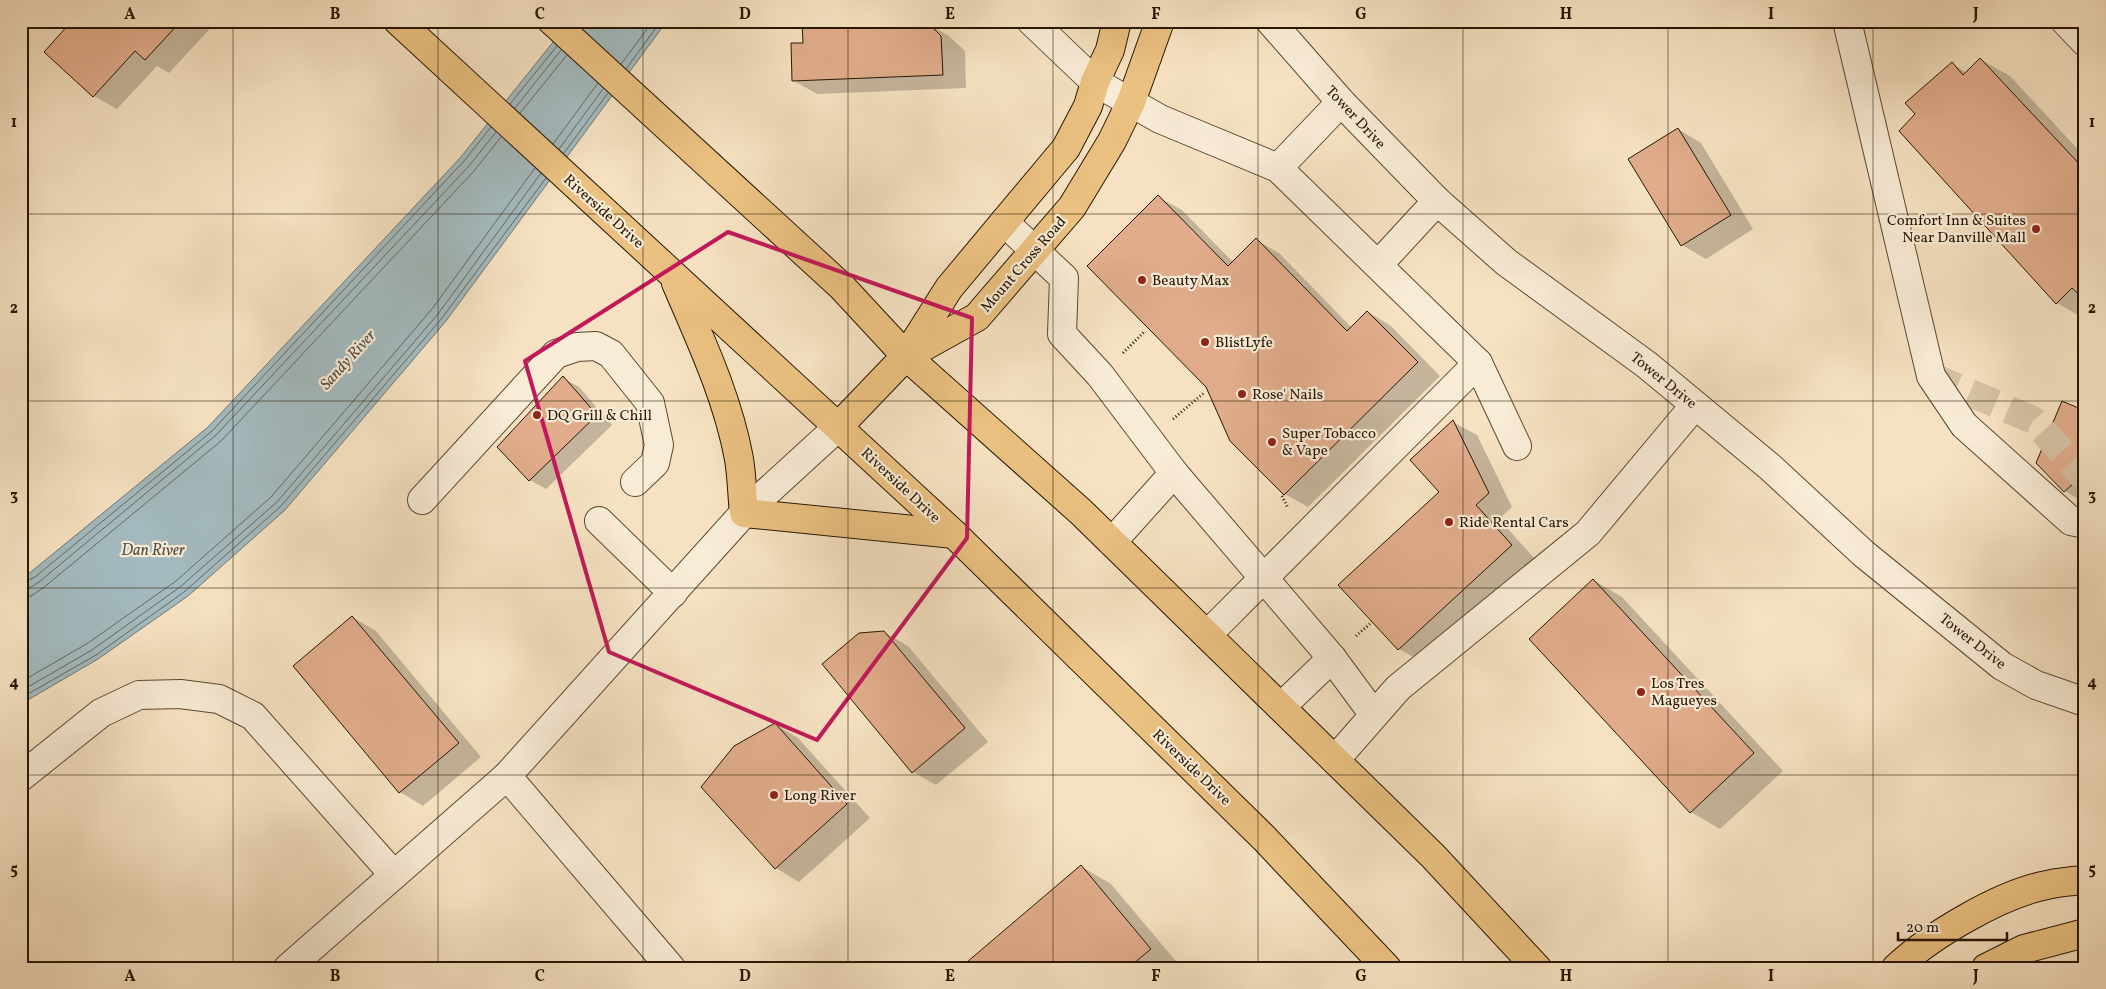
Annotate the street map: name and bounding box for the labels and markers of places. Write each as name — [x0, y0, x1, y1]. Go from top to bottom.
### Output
place label: Comfort Inn & Suites Near Danville Mall — [1887, 211, 2026, 249]
marker: Comfort Inn & Suites Near Danville Mall — [2030, 223, 2042, 235]
place label: Beauty Max — [1152, 271, 1230, 292]
marker: Beauty Max — [1136, 274, 1148, 286]
place label: BlistLyfe — [1215, 333, 1273, 354]
marker: BlistLyfe — [1199, 336, 1211, 348]
place label: Rose' Nails — [1252, 385, 1323, 406]
marker: Rose' Nails — [1236, 388, 1248, 400]
place label: DQ Grill & Chill — [547, 406, 652, 427]
marker: DQ Grill & Chill — [531, 409, 543, 421]
place label: Super Tobacco & Vape — [1282, 424, 1376, 462]
marker: Super Tobacco & Vape — [1266, 436, 1278, 448]
place label: Ride Rental Cars — [1459, 513, 1569, 534]
marker: Ride Rental Cars — [1443, 516, 1455, 528]
place label: Los Tres Magueyes — [1651, 674, 1717, 712]
marker: Los Tres Magueyes — [1635, 686, 1647, 698]
place label: Long River — [784, 786, 856, 807]
marker: Long River — [768, 789, 780, 801]

